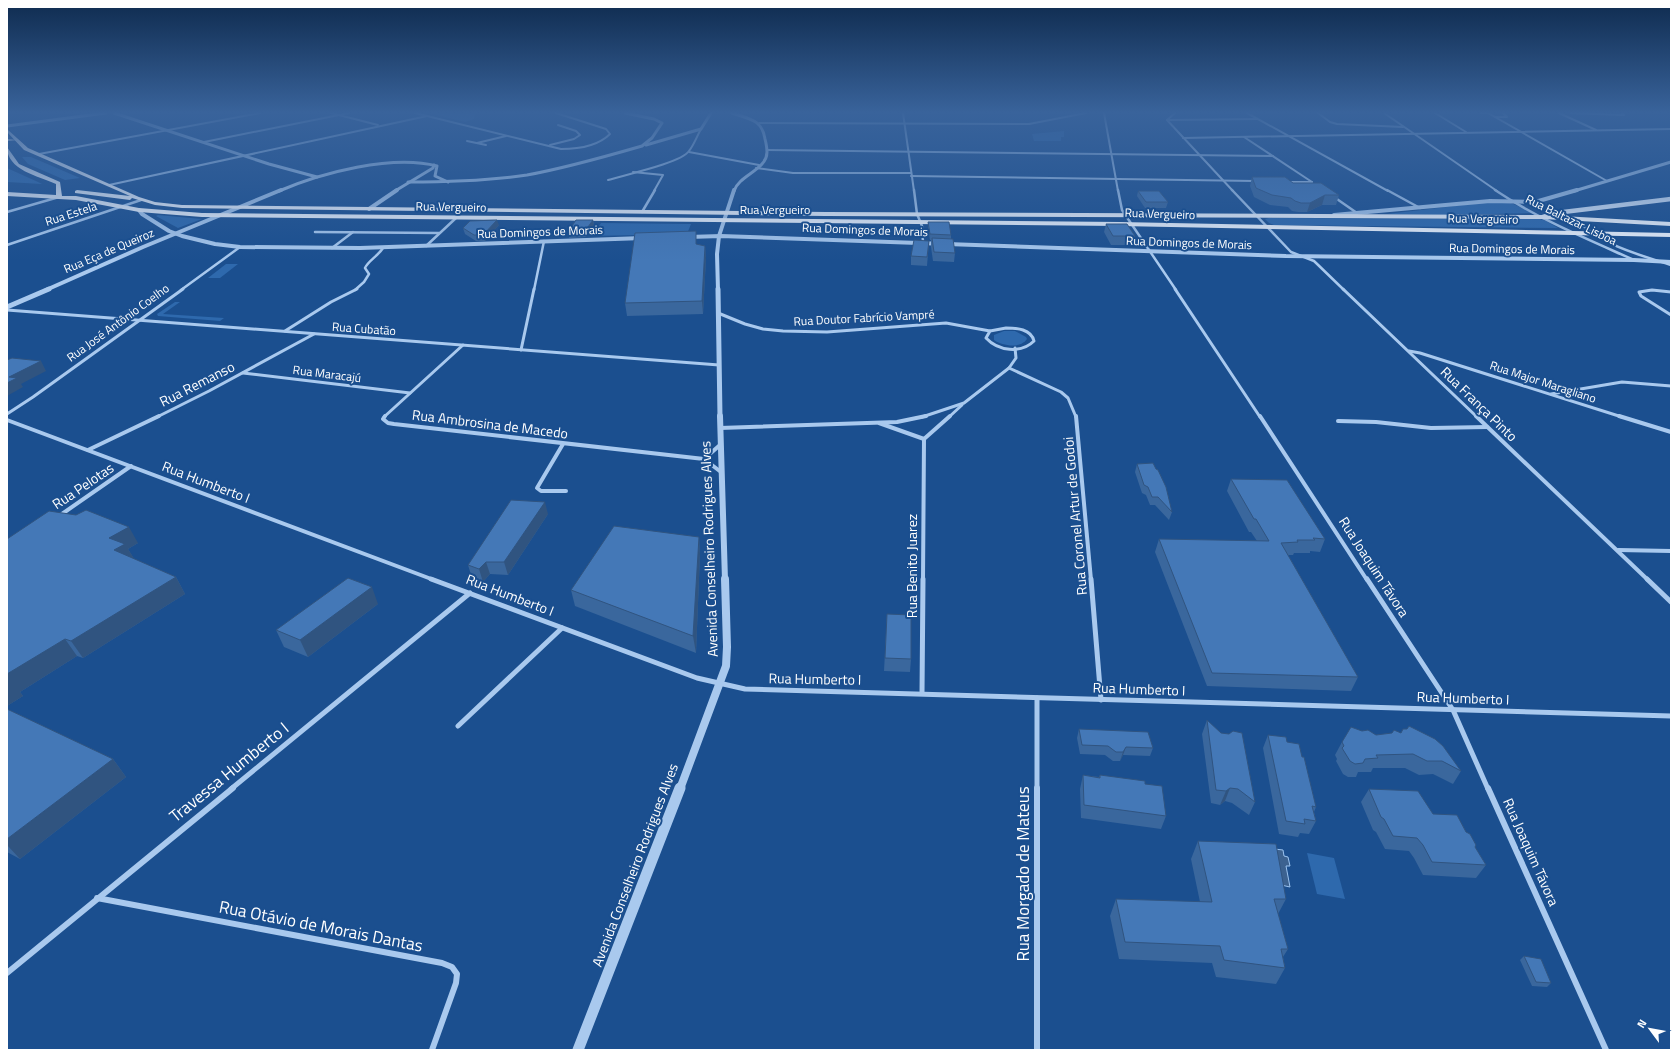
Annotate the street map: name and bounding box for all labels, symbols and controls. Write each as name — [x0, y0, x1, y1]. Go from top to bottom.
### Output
street label: Rua Baltazar Lisboa — [1522, 189, 1620, 250]
street label: Rua Estela — [42, 196, 99, 231]
street label: Rua Vergueiro — [415, 196, 487, 217]
street label: Rua Vergueiro — [740, 200, 810, 219]
street label: Rua Vergueiro — [1124, 203, 1196, 224]
street label: Rua Vergueiro — [1447, 208, 1519, 229]
street label: Rua Domingos de Morais — [802, 218, 929, 241]
street label: Rua Domingos de Morais — [477, 220, 604, 243]
street label: Rua Eça de Queiroz — [61, 223, 157, 278]
street label: Rua Domingos de Morais — [1126, 231, 1253, 254]
street label: Rua Domingos de Morais — [1449, 238, 1576, 259]
street label: Rua José Antônio Coelho — [62, 279, 173, 366]
street label: Rua Doutor Fabrício Vampré — [793, 304, 935, 331]
street label: Rua Cubatão — [331, 317, 397, 340]
street label: Rua Major Maragliano — [1488, 355, 1599, 408]
street label: Rua Remanso — [156, 356, 238, 411]
street label: Rua Maracajú — [292, 360, 362, 387]
street label: Rua França Pinto — [1436, 361, 1523, 446]
street label: Rua Ambrosina de Macedo — [411, 404, 569, 443]
street label: Rua Coronel Artur de Godoi — [1057, 436, 1092, 596]
street label: Avenida Conselheiro Rodrigues Alves — [694, 441, 723, 657]
street label: Rua Humberto I — [159, 455, 253, 508]
street label: Rua Pelotas — [48, 457, 118, 514]
street label: Rua Joaquim Távora — [1334, 512, 1415, 621]
street label: Rua Benito Juarez — [901, 514, 922, 618]
street label: Rua Humberto I — [463, 568, 557, 621]
street label: Rua Humberto I — [768, 667, 862, 690]
street label: Rua Humberto I — [1092, 676, 1186, 701]
street label: Rua Humberto I — [1416, 685, 1510, 710]
street label: Travessa Humberto I — [164, 715, 294, 829]
street label: Avenida Conselheiro Rodrigues Alves — [586, 760, 683, 969]
street label: Rua Morgado de Mateus — [1010, 786, 1036, 962]
street label: Rua Joaquim Távora — [1498, 795, 1565, 909]
street label: Rua Otávio de Morais Dantas — [217, 893, 425, 959]
north arrow — [1630, 1009, 1670, 1049]
text: N — [1633, 1016, 1650, 1031]

